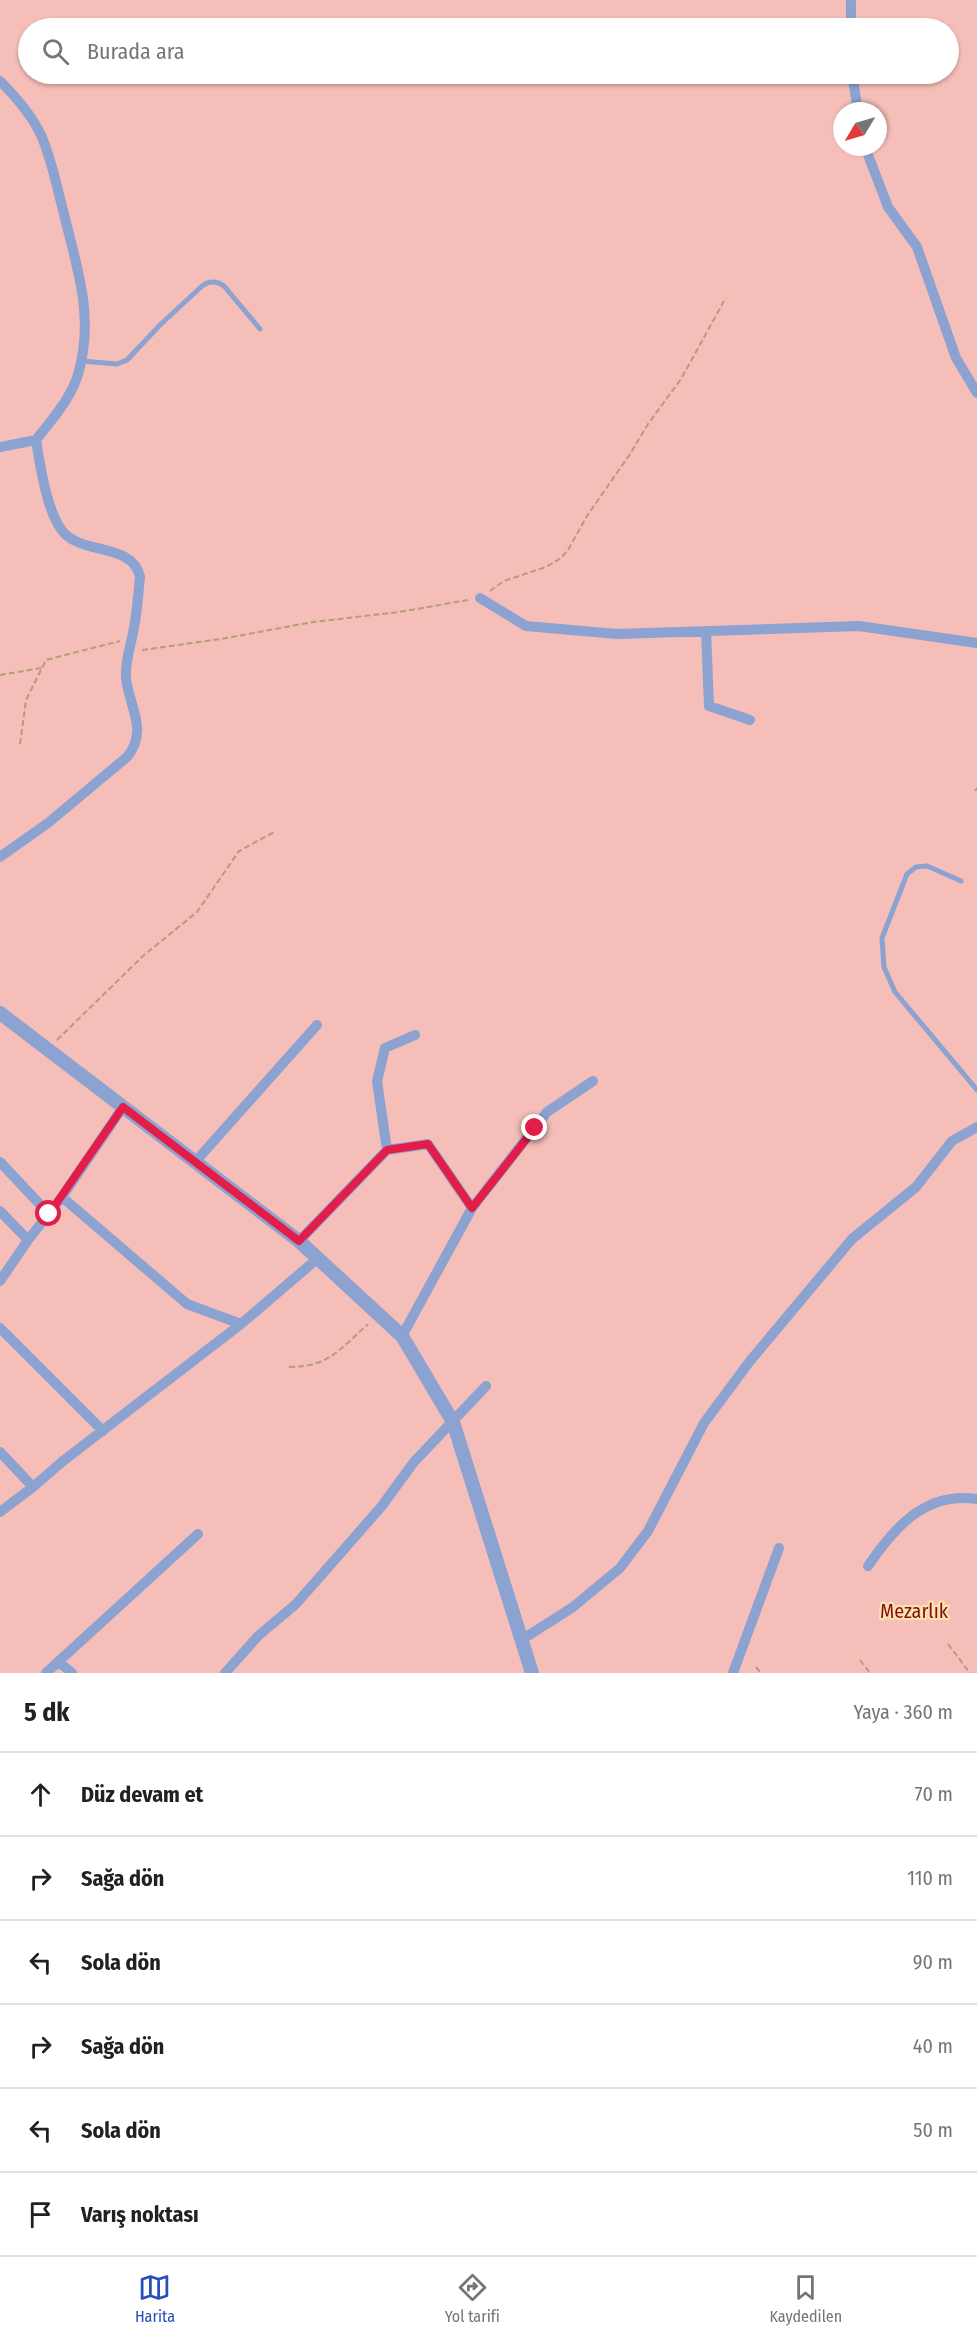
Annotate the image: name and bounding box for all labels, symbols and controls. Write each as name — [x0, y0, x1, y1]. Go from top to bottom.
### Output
search box — [18, 18, 959, 84]
icon: search — [39, 35, 72, 68]
text: Burada ara — [87, 38, 185, 65]
north arrow — [833, 102, 887, 156]
route end — [521, 1114, 547, 1140]
route start — [35, 1200, 61, 1226]
park label: Mezarlık — [880, 1599, 949, 1623]
text: 5 dk — [24, 1697, 70, 1728]
text: Yaya · 360 m — [854, 1700, 953, 1724]
icon: ahead — [24, 1778, 57, 1811]
text: Düz devam et — [81, 1781, 203, 1808]
text: 70 m — [915, 1782, 953, 1806]
icon: right — [24, 1862, 57, 1895]
text: Sağa dön — [81, 1865, 164, 1892]
text: 110 m — [907, 1866, 953, 1890]
icon: left — [24, 1946, 57, 1979]
text: Sola dön — [81, 1949, 161, 1976]
text: 90 m — [913, 1950, 953, 1974]
icon: right — [24, 2030, 57, 2063]
text: Sağa dön — [81, 2033, 164, 2060]
text: 40 m — [913, 2034, 953, 2058]
icon: left — [24, 2114, 57, 2147]
text: Sola dön — [81, 2117, 161, 2144]
text: 50 m — [913, 2118, 953, 2142]
icon: arrive — [24, 2198, 57, 2231]
text: Varış noktası — [81, 2201, 199, 2228]
tab: Harita — [135, 2271, 175, 2326]
tab: Yol tarifi — [445, 2271, 500, 2326]
tab: Kaydedilen — [770, 2271, 842, 2326]

